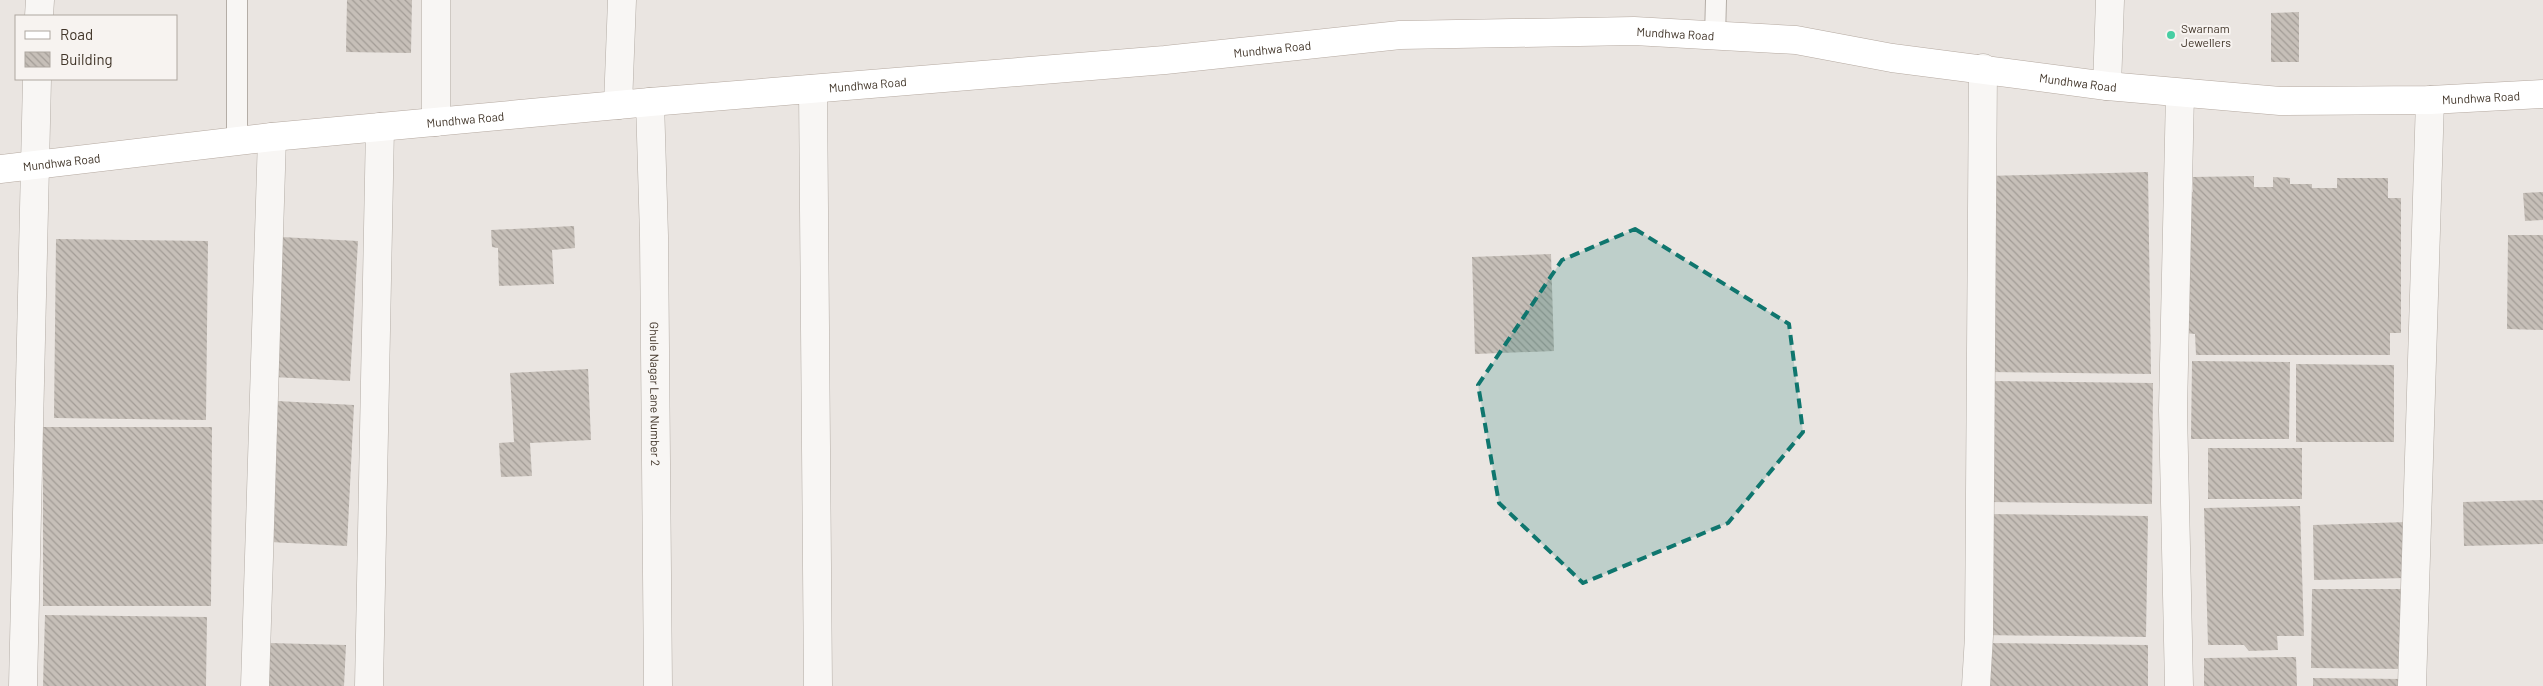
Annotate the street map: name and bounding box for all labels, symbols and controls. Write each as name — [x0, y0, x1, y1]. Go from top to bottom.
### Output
legend — [15, 15, 178, 80]
place label: Swarnam Jewellers — [2181, 21, 2231, 49]
street label: Mundhwa Road — [1636, 24, 1715, 42]
text: Road — [60, 25, 93, 43]
marker: Swarnam Jewellers — [2165, 29, 2177, 41]
street label: Mundhwa Road — [1233, 38, 1312, 60]
text: Building — [60, 50, 113, 68]
street label: Mundhwa Road — [2038, 70, 2117, 94]
street label: Mundhwa Road — [828, 74, 907, 94]
street label: Mundhwa Road — [2442, 88, 2520, 106]
street label: Mundhwa Road — [426, 109, 505, 130]
street label: Mundhwa Road — [22, 150, 101, 173]
street label: Ghule Nagar Lane Number 2 — [648, 322, 663, 466]

